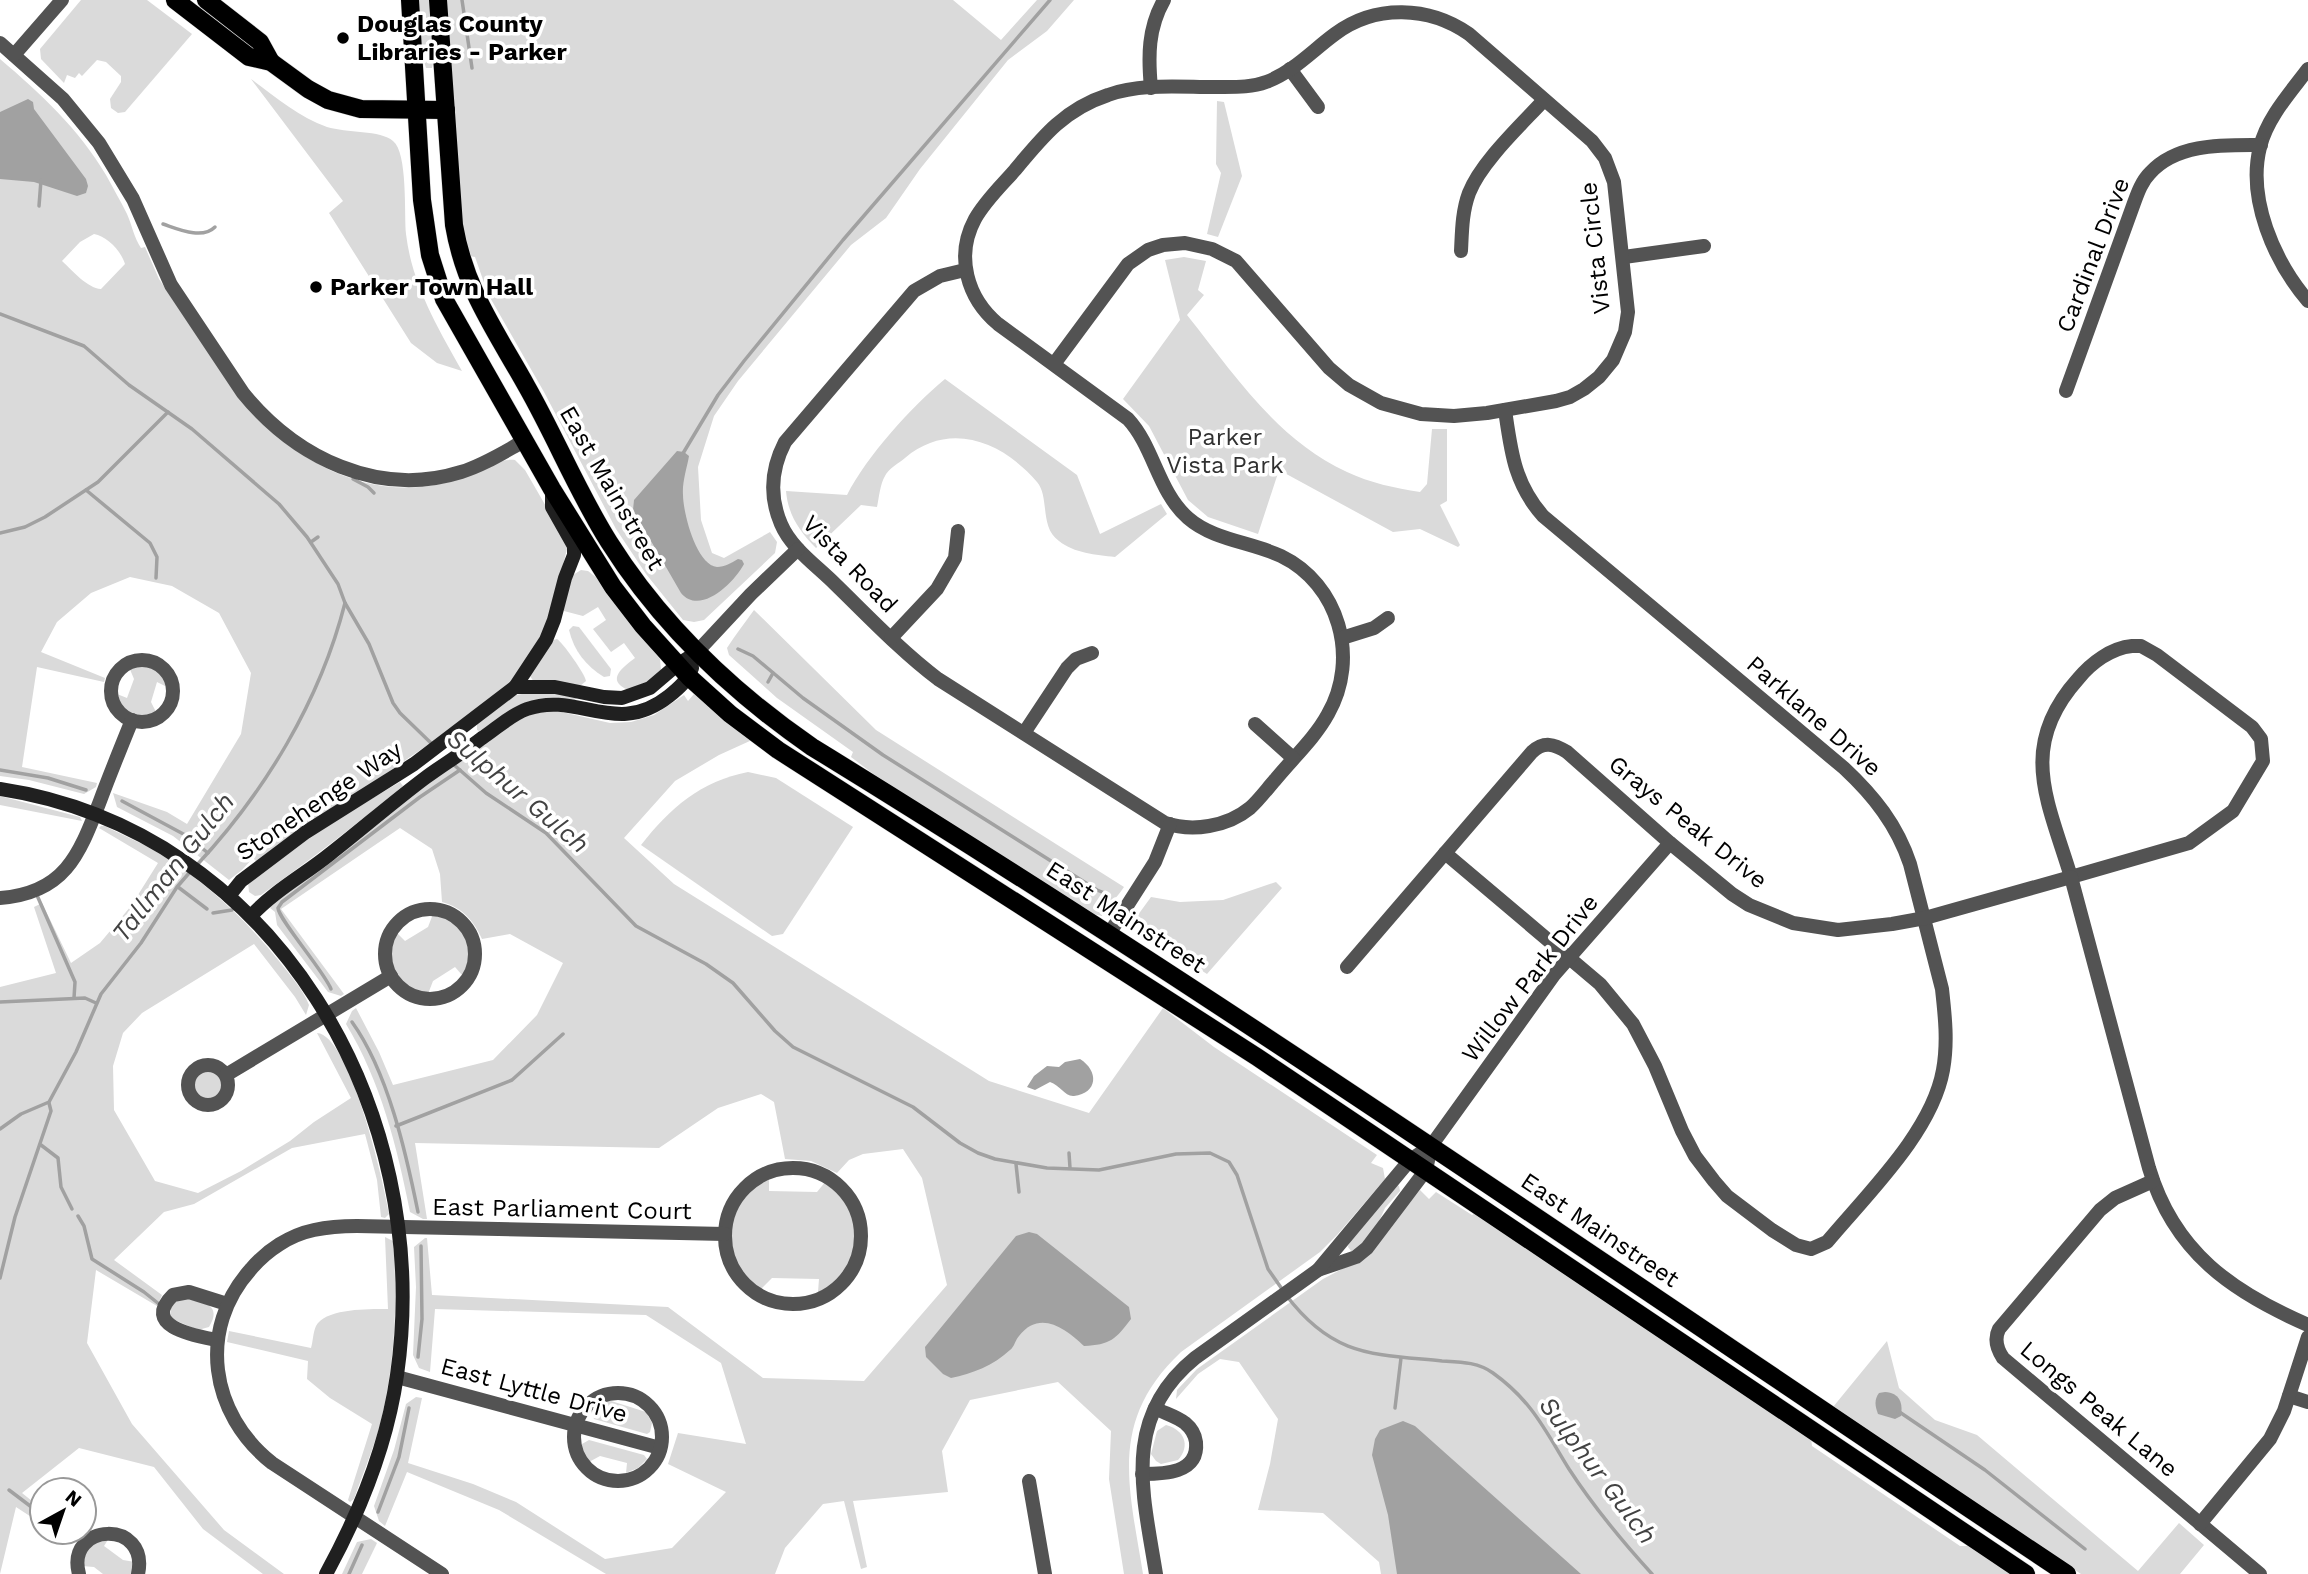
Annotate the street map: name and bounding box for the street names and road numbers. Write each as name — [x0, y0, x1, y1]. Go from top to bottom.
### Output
street label: Cardinal Drive — [2051, 174, 2135, 336]
street label: Vista Circle — [1574, 181, 1616, 315]
street label: East Mainstreet — [554, 401, 670, 575]
street label: Vista Road — [797, 510, 903, 618]
street label: Parklane Drive — [1741, 650, 1887, 782]
street label: Stonehenge Way — [231, 735, 408, 867]
street label: Grays Peak Drive — [1603, 750, 1773, 894]
street label: East Mainstreet — [1041, 855, 1211, 979]
street label: Willow Park Drive — [1456, 889, 1604, 1067]
street label: East Mainstreet — [1516, 1167, 1684, 1293]
street label: East Parliament Court — [432, 1193, 692, 1225]
street label: Longs Peak Lane — [2015, 1335, 2183, 1483]
street label: East Lyttle Drive — [438, 1352, 630, 1428]

